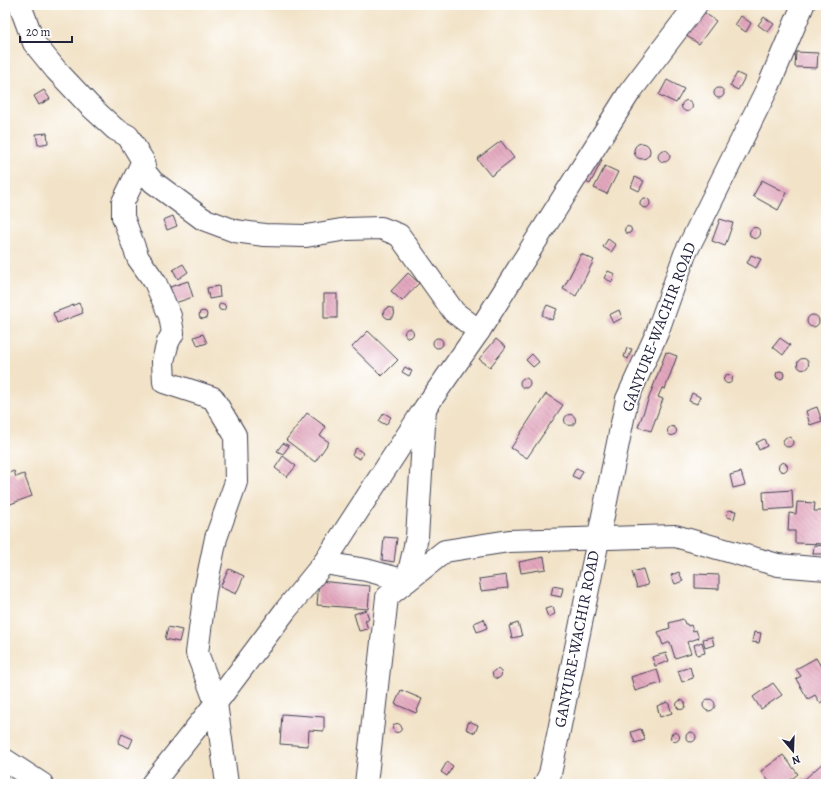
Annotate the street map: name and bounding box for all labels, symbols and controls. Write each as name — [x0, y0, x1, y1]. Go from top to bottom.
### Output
scale bar — [20, 18, 72, 44]
text: 20 m — [26, 24, 50, 40]
street label: GANYURE-WACHIR ROAD — [616, 239, 702, 415]
street label: GANYURE-WACHIR ROAD — [549, 549, 605, 729]
north arrow — [773, 731, 813, 771]
text: N — [790, 752, 802, 768]

